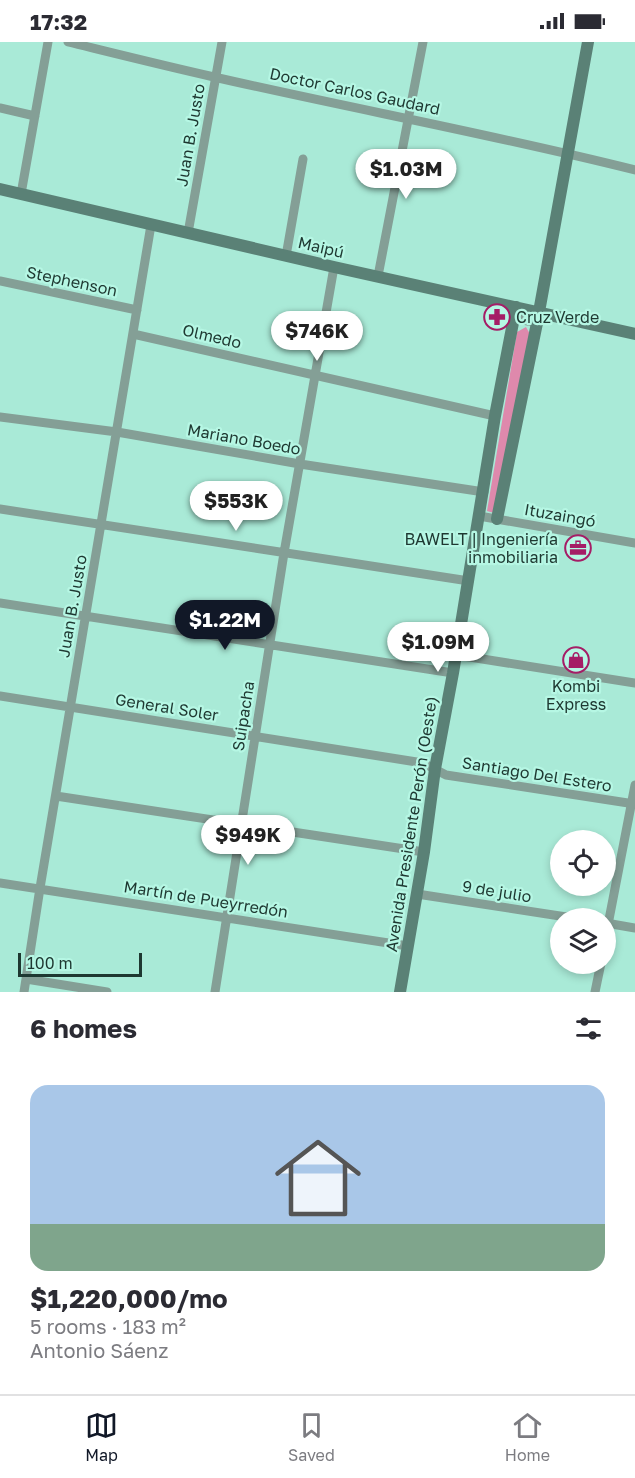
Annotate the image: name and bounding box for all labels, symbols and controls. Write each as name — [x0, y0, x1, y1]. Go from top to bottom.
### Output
text: 17:32 — [30, 8, 87, 35]
street label: Doctor Carlos Gaudard — [268, 63, 442, 119]
street label: Juan B. Justo — [171, 82, 209, 188]
pin: $1.03M — [357, 149, 455, 200]
text: $1.03M — [369, 156, 443, 180]
street label: Maipú — [296, 232, 346, 262]
street label: Stephenson — [25, 262, 119, 300]
pharmacy icon: Cruz Verde — [482, 302, 512, 332]
place label: Cruz Verde — [516, 307, 599, 327]
pin: $746K — [275, 311, 359, 362]
text: $746K — [285, 318, 349, 342]
street label: Olmedo — [181, 320, 243, 352]
street label: Mariano Boedo — [186, 419, 302, 459]
pin: $553K — [194, 481, 278, 532]
text: $553K — [204, 488, 268, 512]
street label: Ituzaingó — [523, 499, 597, 531]
place label: BAWELT | Ingeniería inmobiliaria — [405, 529, 558, 567]
office icon: BAWELT | Ingeniería inmobiliaria — [563, 533, 593, 563]
street label: Juan B. Justo — [53, 553, 91, 659]
pin: $1.22M — [176, 600, 274, 651]
text: $1.22M — [189, 607, 261, 631]
pin: $1.09M — [389, 622, 487, 673]
text: $1.09M — [401, 629, 475, 653]
shop icon: Kombi Express — [561, 645, 591, 675]
place label: Kombi Express — [546, 676, 606, 714]
street label: Suipacha — [228, 680, 258, 752]
street label: General Soler — [114, 689, 220, 725]
street label: Avenida Presidente Perón (Oeste) — [381, 695, 441, 953]
street label: Santiago Del Estero — [461, 752, 613, 796]
pin: $949K — [206, 815, 290, 866]
text: $949K — [215, 822, 281, 846]
map controls — [550, 830, 616, 974]
button: locate — [550, 830, 616, 896]
street label: Martín de Pueyrredón — [122, 876, 290, 922]
street label: 9 de julio — [461, 876, 533, 906]
button: layers — [550, 908, 616, 974]
scale bar — [18, 950, 142, 978]
text: 100 m — [27, 953, 73, 973]
icon: filters — [572, 1012, 605, 1045]
text: 6 homes — [30, 1013, 137, 1044]
icon: home — [264, 1124, 372, 1232]
text: $1,220,000/mo — [30, 1283, 228, 1314]
text: 5 rooms · 183 m² — [30, 1314, 186, 1338]
text: Antonio Sáenz — [30, 1338, 168, 1362]
tab: Map — [85, 1409, 118, 1465]
tab: Saved — [288, 1409, 335, 1465]
tab: Home — [505, 1409, 550, 1465]

